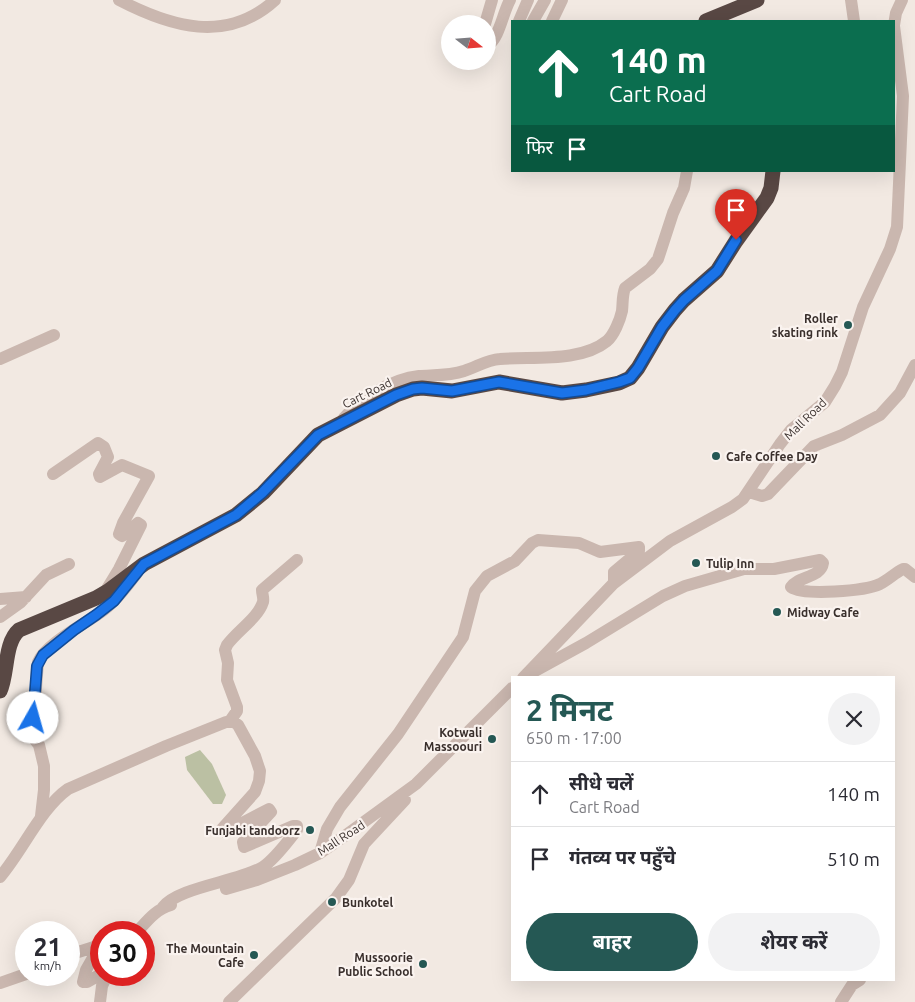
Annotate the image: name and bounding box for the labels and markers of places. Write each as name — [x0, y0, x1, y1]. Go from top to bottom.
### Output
pin — [715, 189, 757, 240]
place label: Roller skating rink — [772, 312, 838, 339]
marker: Roller skating rink — [842, 319, 854, 331]
marker: Cafe Coffee Day — [710, 450, 722, 462]
place label: Cafe Coffee Day — [726, 450, 818, 463]
marker: Tulip Inn — [690, 557, 702, 569]
place label: Tulip Inn — [706, 557, 754, 570]
marker: Midway Cafe — [771, 606, 783, 618]
place label: Midway Cafe — [787, 606, 859, 619]
place label: Kotwali Massoouri — [424, 726, 482, 753]
marker: Kotwali Massoouri — [486, 733, 498, 745]
place label: Funjabi tandoorz — [205, 824, 300, 837]
marker: Funjabi tandoorz — [304, 824, 316, 836]
marker: Bunkotel — [326, 896, 338, 908]
place label: Bunkotel — [342, 896, 393, 909]
place label: The Mountain Cafe — [166, 942, 244, 969]
marker: The Mountain Cafe — [248, 949, 260, 961]
place label: Mussoorie Public School — [338, 951, 413, 978]
marker: Mussoorie Public School — [417, 958, 429, 970]

